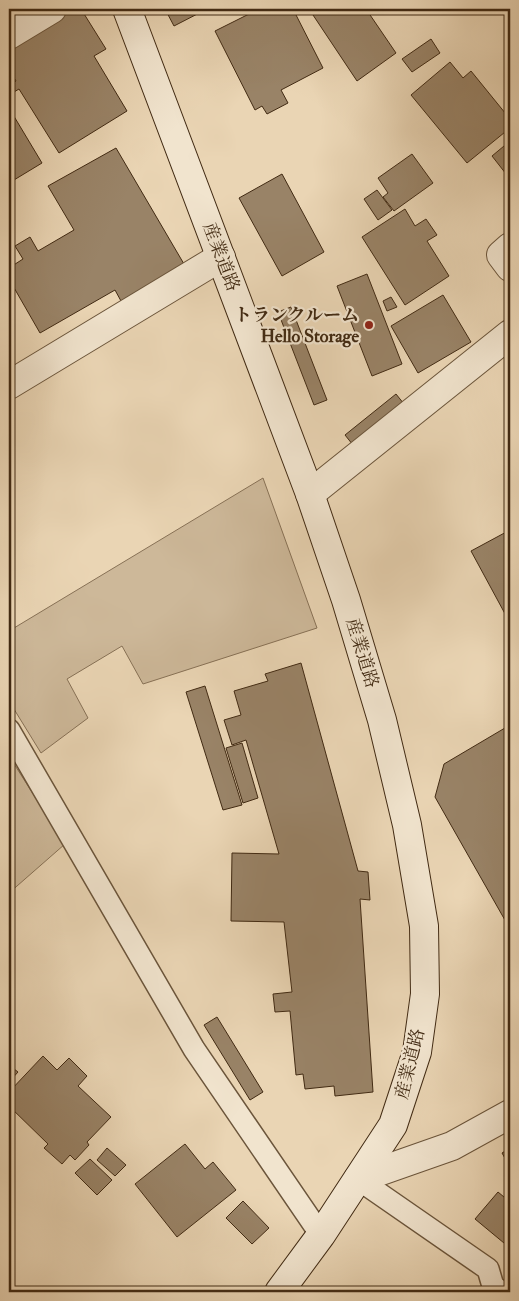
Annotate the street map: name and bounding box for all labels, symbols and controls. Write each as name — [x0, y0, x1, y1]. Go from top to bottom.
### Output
street label: 産業道路 — [197, 219, 245, 295]
place label: トランクルーム Hello Storage — [234, 304, 359, 348]
marker: トランクルーム Hello Storage — [363, 319, 375, 331]
street label: 産業道路 — [340, 615, 384, 691]
street label: 産業道路 — [390, 1026, 430, 1102]

